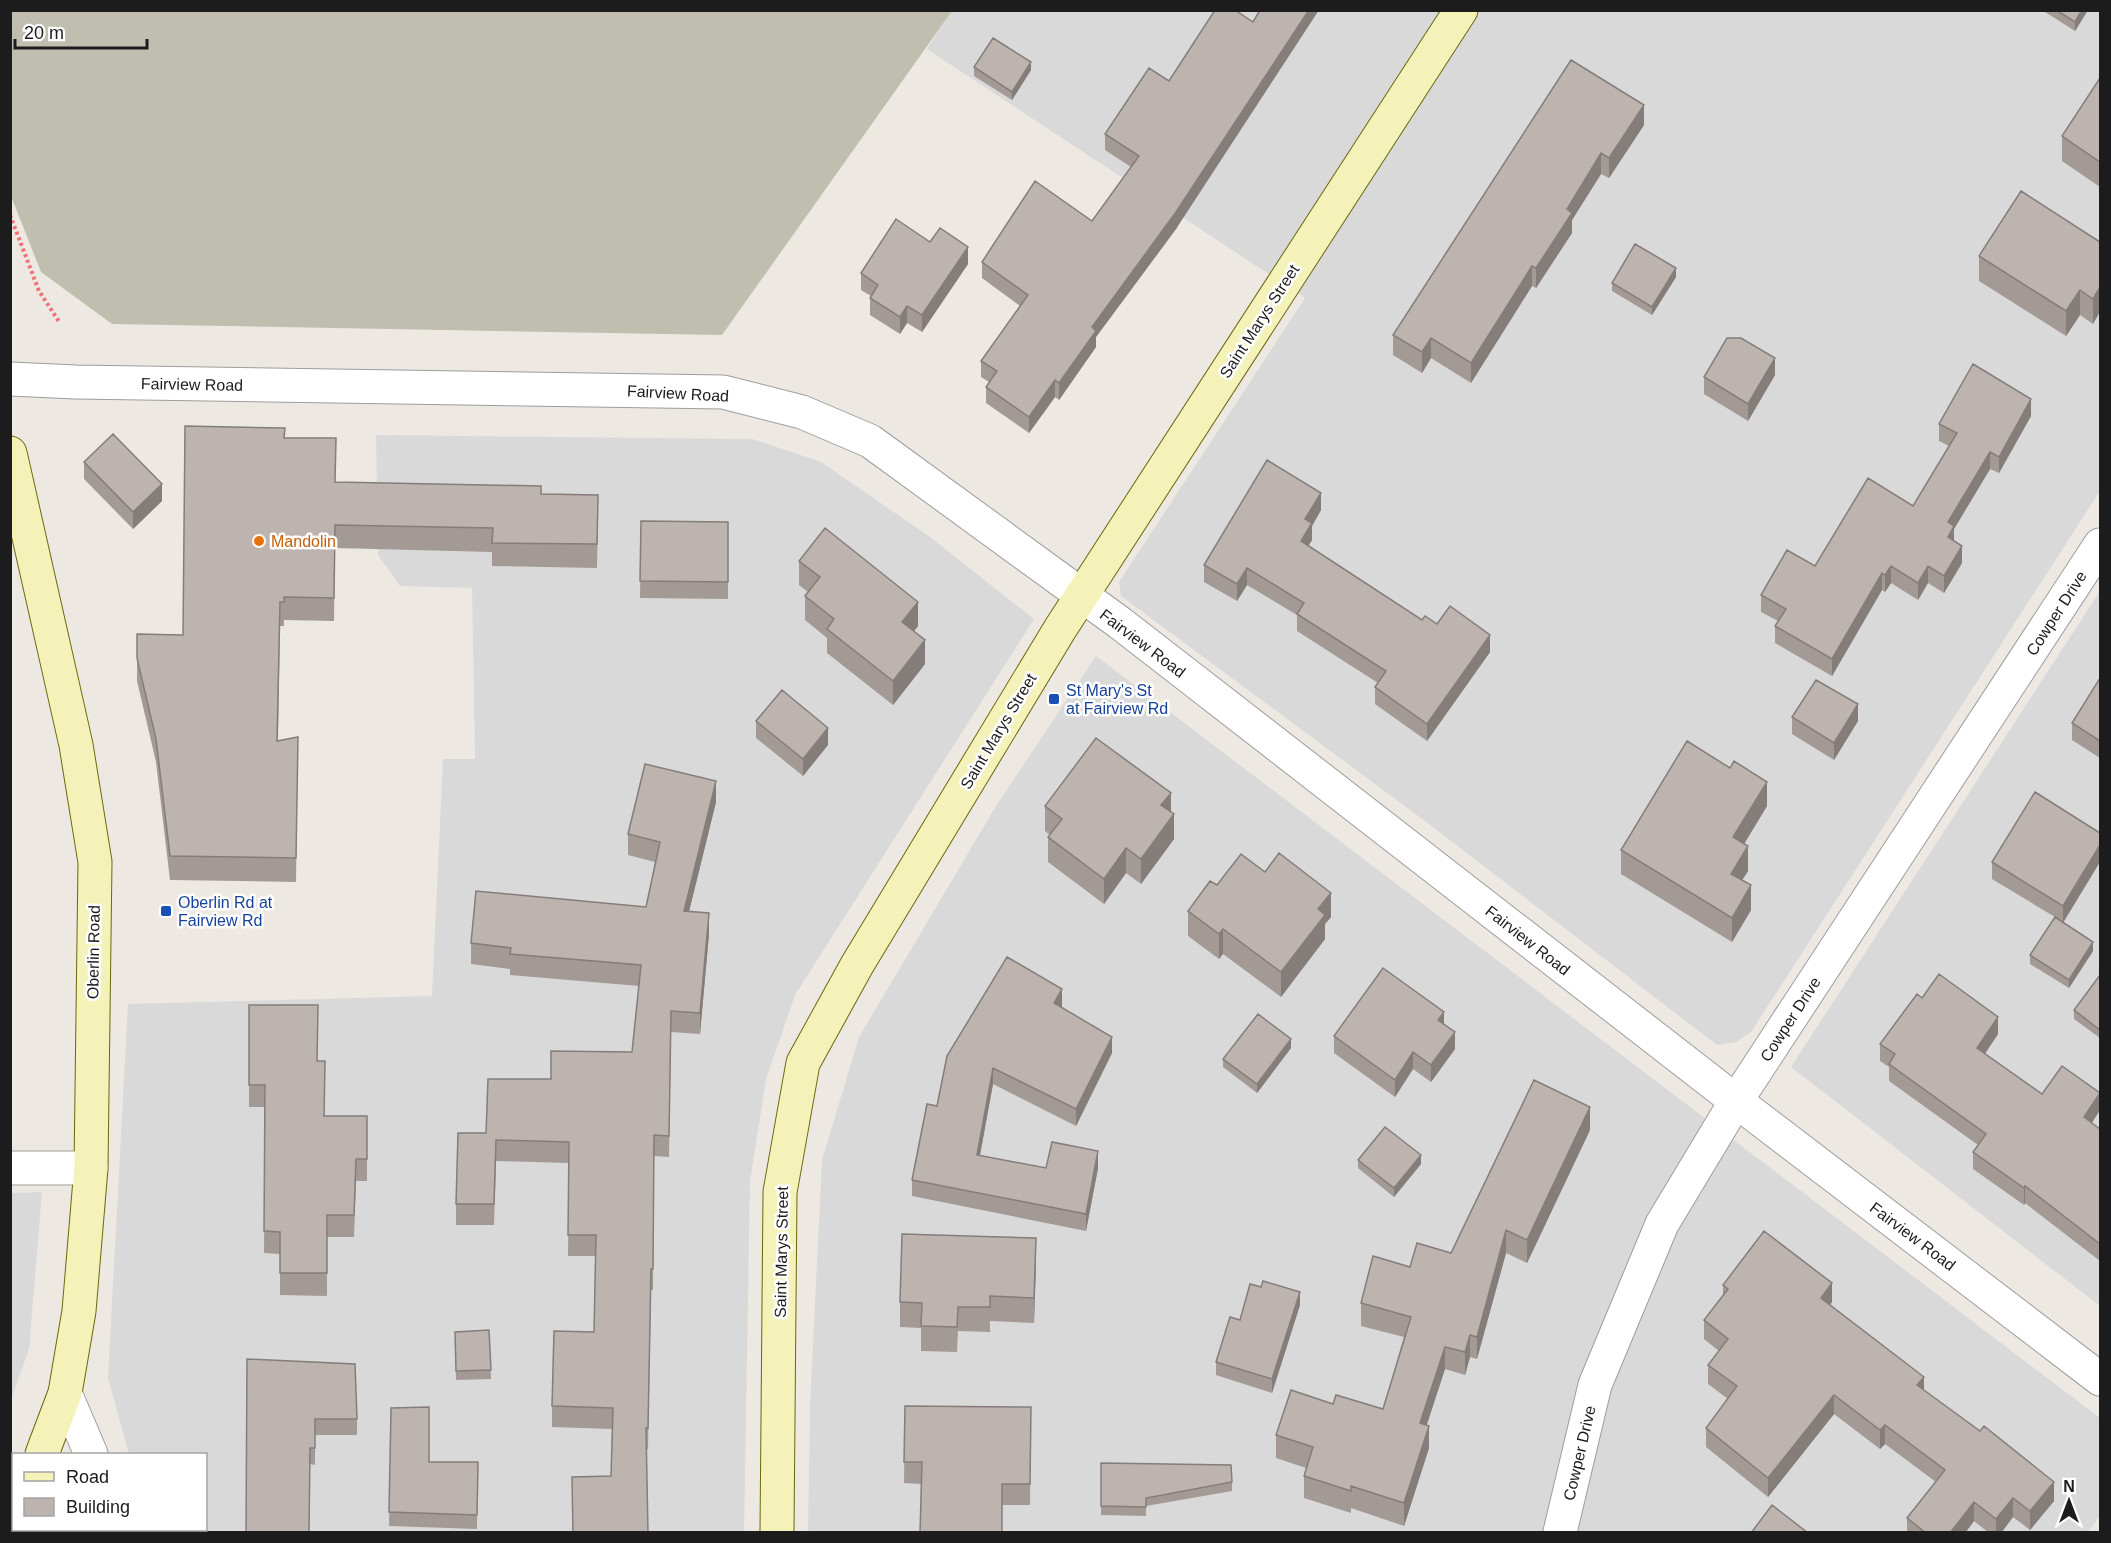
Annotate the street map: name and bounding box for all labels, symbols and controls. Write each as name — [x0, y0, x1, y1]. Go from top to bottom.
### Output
scale bar — [15, 12, 147, 50]
text: 20 m — [24, 23, 64, 43]
street label: Saint Marys Street — [1216, 261, 1303, 381]
street label: Fairview Road — [141, 375, 243, 394]
street label: Fairview Road — [626, 382, 729, 405]
place label: Mandolin — [271, 533, 336, 550]
marker: Mandolin — [252, 534, 266, 548]
street label: Cowper Drive — [2023, 568, 2090, 659]
street label: Fairview Road — [1097, 606, 1189, 681]
street label: Saint Marys Street — [957, 670, 1040, 792]
place label: St Mary's St at Fairview Rd — [1066, 682, 1168, 717]
marker: St Mary's St at Fairview Rd — [1047, 692, 1061, 706]
place label: Oberlin Rd at Fairview Rd — [178, 894, 273, 929]
street label: Fairview Road — [1482, 902, 1573, 979]
marker: Oberlin Rd at Fairview Rd — [159, 904, 173, 918]
street label: Oberlin Road — [84, 905, 103, 999]
street label: Cowper Drive — [1757, 974, 1824, 1065]
street label: Saint Marys Street — [772, 1186, 791, 1318]
street label: Fairview Road — [1867, 1199, 1959, 1274]
street label: Cowper Drive — [1560, 1404, 1599, 1502]
legend — [12, 1453, 207, 1531]
text: Road — [66, 1467, 109, 1487]
north arrow — [2039, 1471, 2099, 1531]
text: N — [2063, 1478, 2075, 1495]
text: Building — [66, 1497, 130, 1517]

